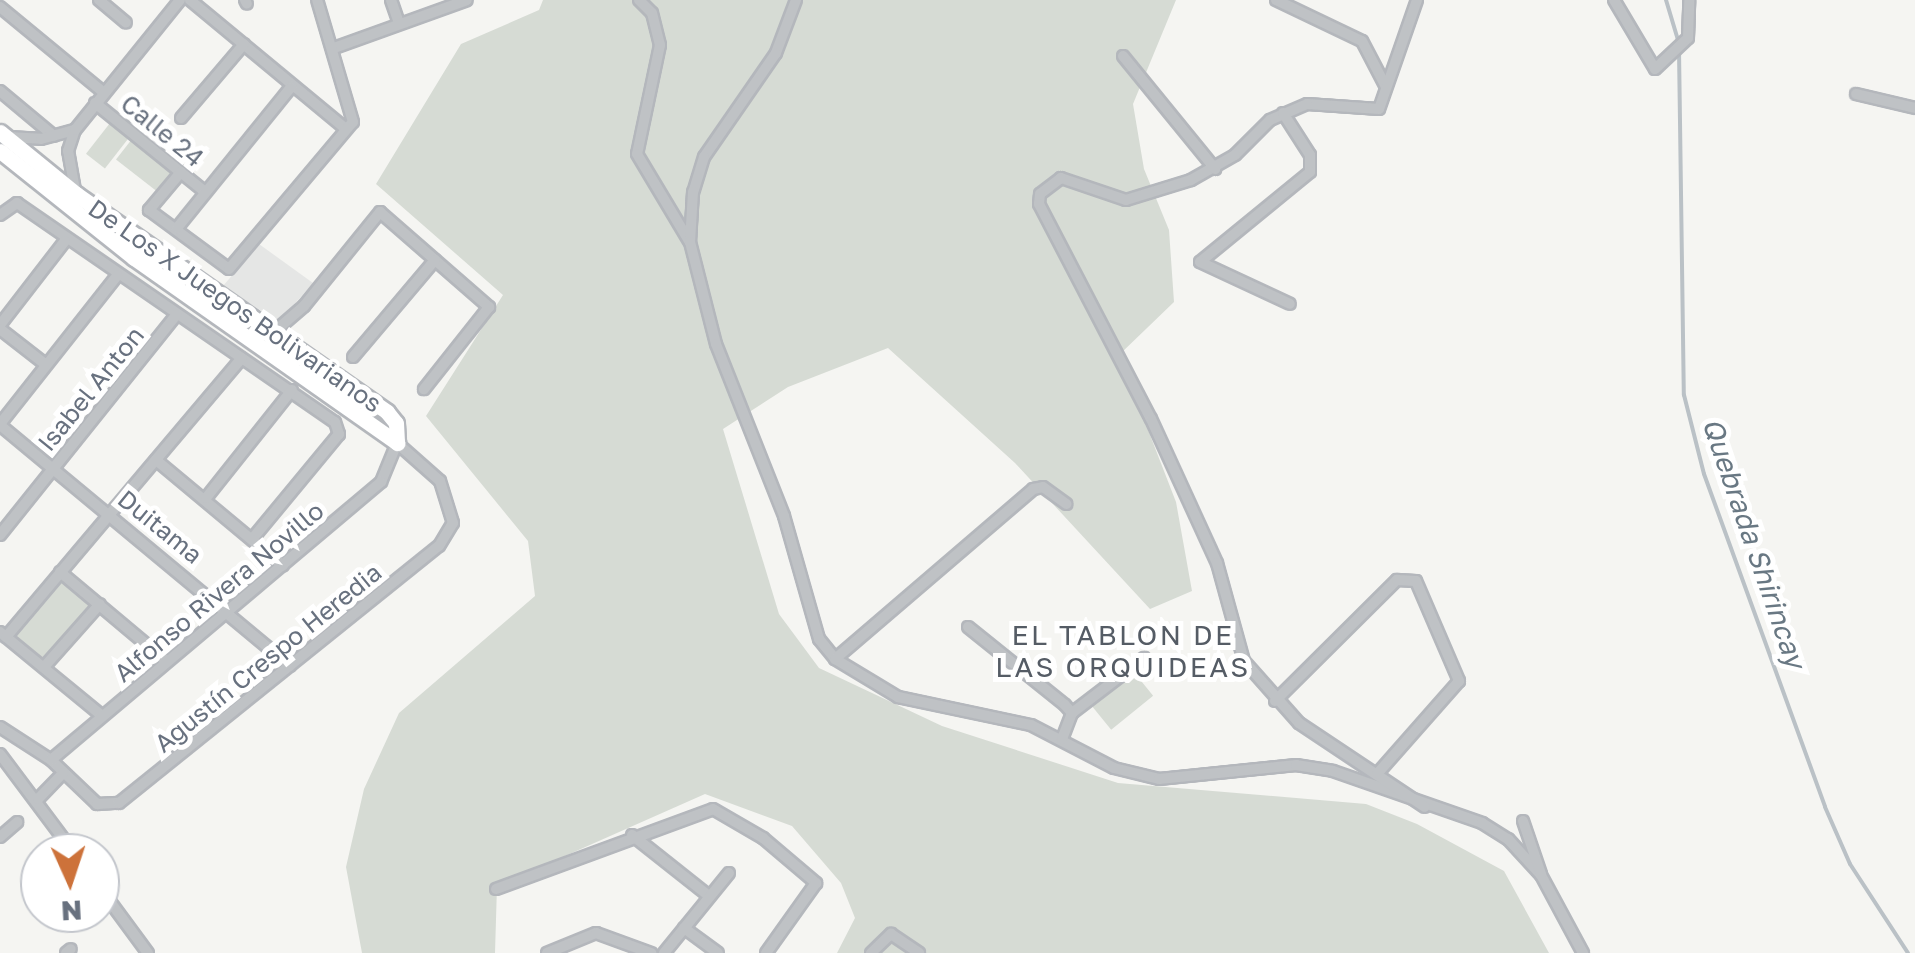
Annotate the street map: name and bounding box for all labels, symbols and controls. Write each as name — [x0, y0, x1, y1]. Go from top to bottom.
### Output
street label: Calle 24 — [115, 89, 209, 173]
street label: De Los X Juegos Bolivarianos — [83, 193, 387, 419]
street label: Isabel Anton — [32, 321, 150, 457]
water label: Quebrada Shirincay — [1695, 414, 1813, 672]
street label: Duitama — [112, 484, 208, 570]
street label: Alfonso Rivera Novillo — [108, 496, 330, 688]
street label: Agustín Crespo Heredia — [149, 557, 387, 759]
district label: EL TABLON DE LAS ORQUIDEAS — [995, 618, 1251, 684]
north arrow — [20, 833, 120, 933]
text: N — [60, 894, 83, 928]

